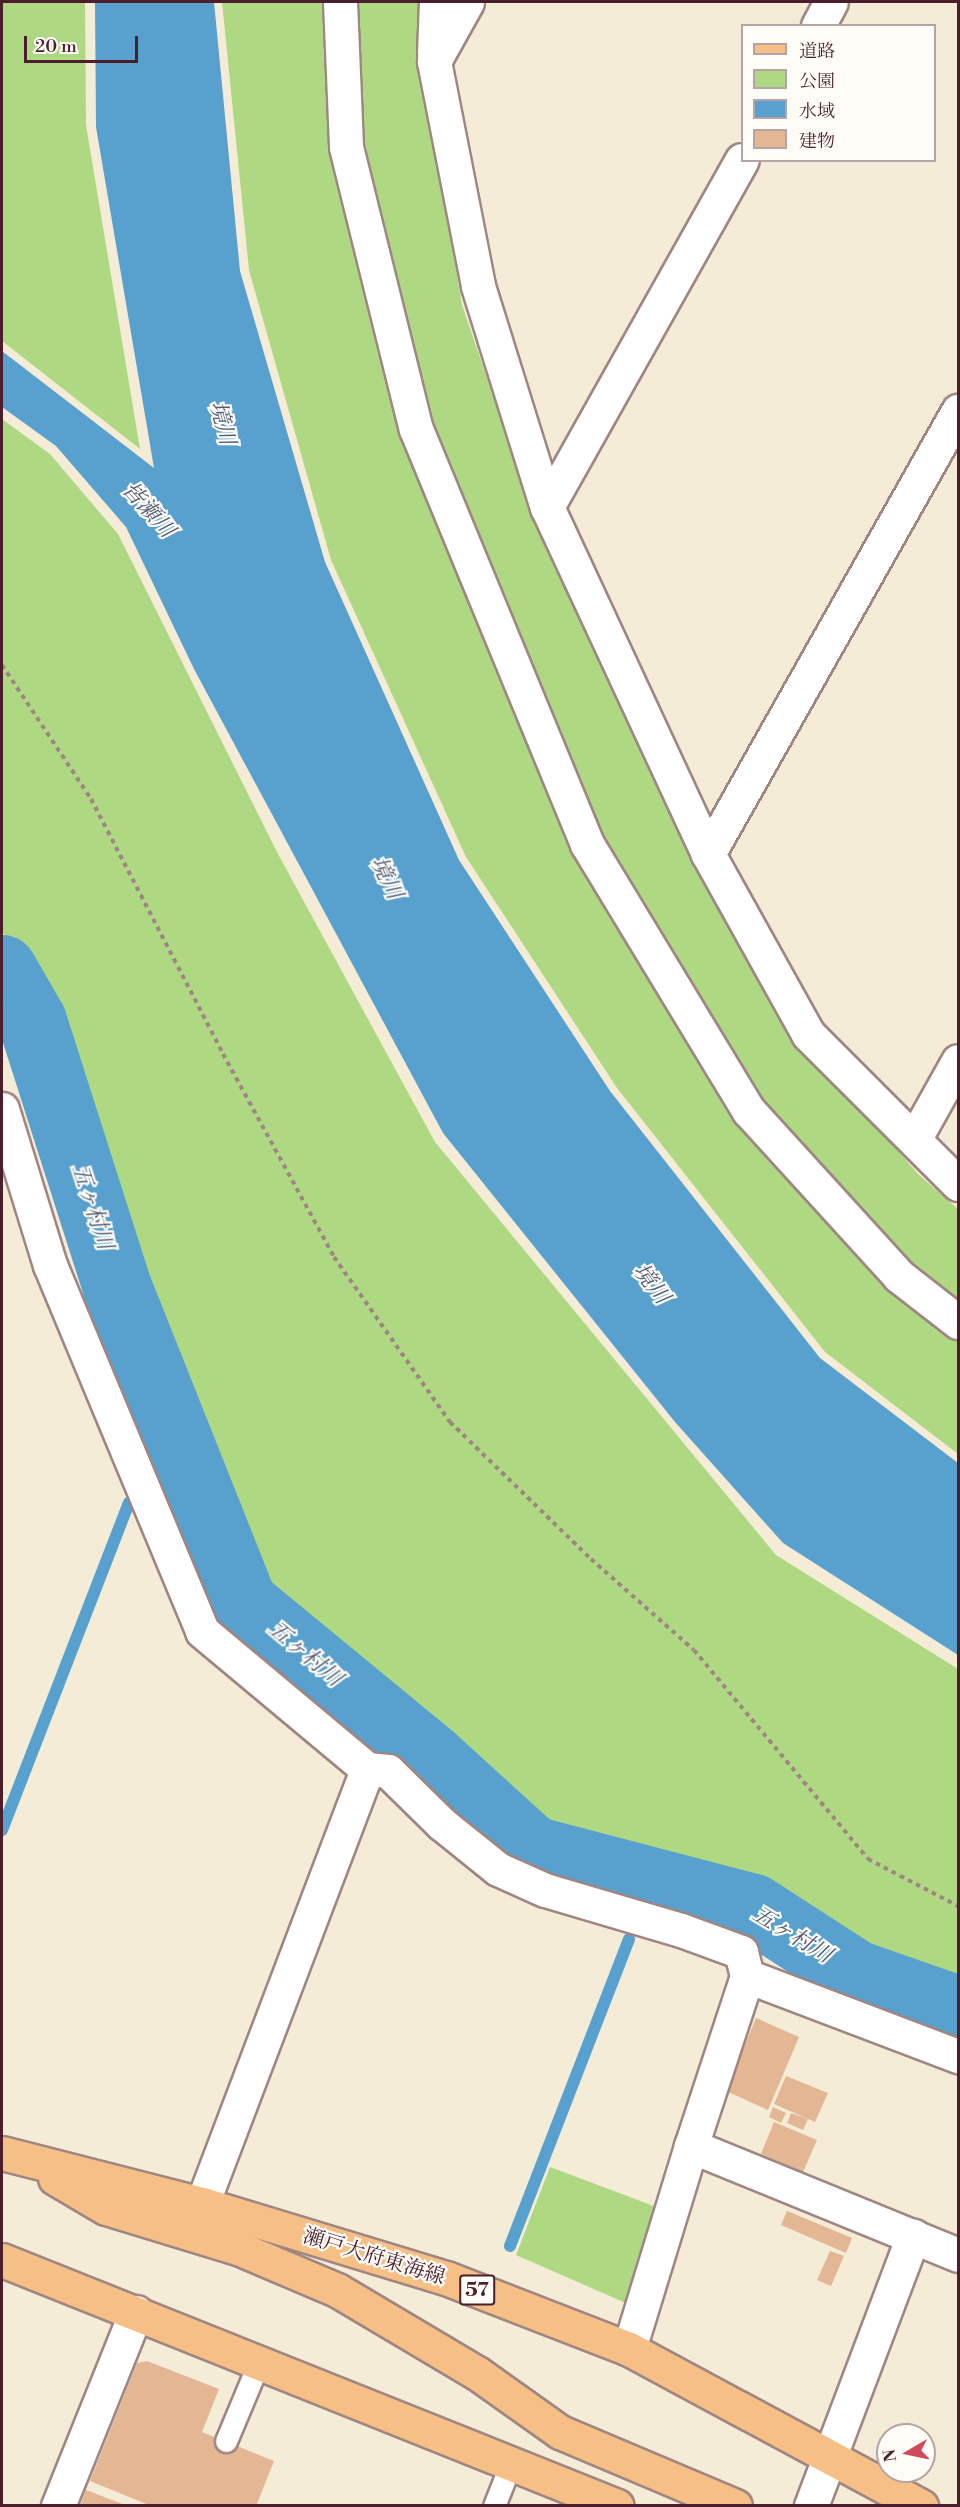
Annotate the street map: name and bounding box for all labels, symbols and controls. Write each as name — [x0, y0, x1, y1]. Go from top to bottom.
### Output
scale bar — [27, 24, 141, 62]
legend — [741, 24, 936, 162]
text: 20 m — [35, 35, 77, 58]
text: 道路 — [799, 40, 835, 63]
text: 公園 — [799, 70, 835, 93]
text: 水域 — [799, 100, 835, 123]
text: 建物 — [799, 130, 835, 153]
water label: 境川 — [204, 398, 240, 448]
water label: 皆瀬川 — [116, 477, 180, 543]
water label: 境川 — [364, 852, 408, 904]
water label: 五ヶ村川 — [66, 1161, 118, 1253]
water label: 境川 — [627, 1259, 675, 1309]
water label: 五ヶ村川 — [263, 1616, 347, 1692]
water label: 五ヶ村川 — [747, 1901, 837, 1969]
street label: 瀬戸大府東海線 — [300, 2223, 448, 2291]
road number: 57 — [459, 2273, 495, 2307]
north arrow — [876, 2423, 936, 2483]
text: N — [879, 2448, 901, 2463]

